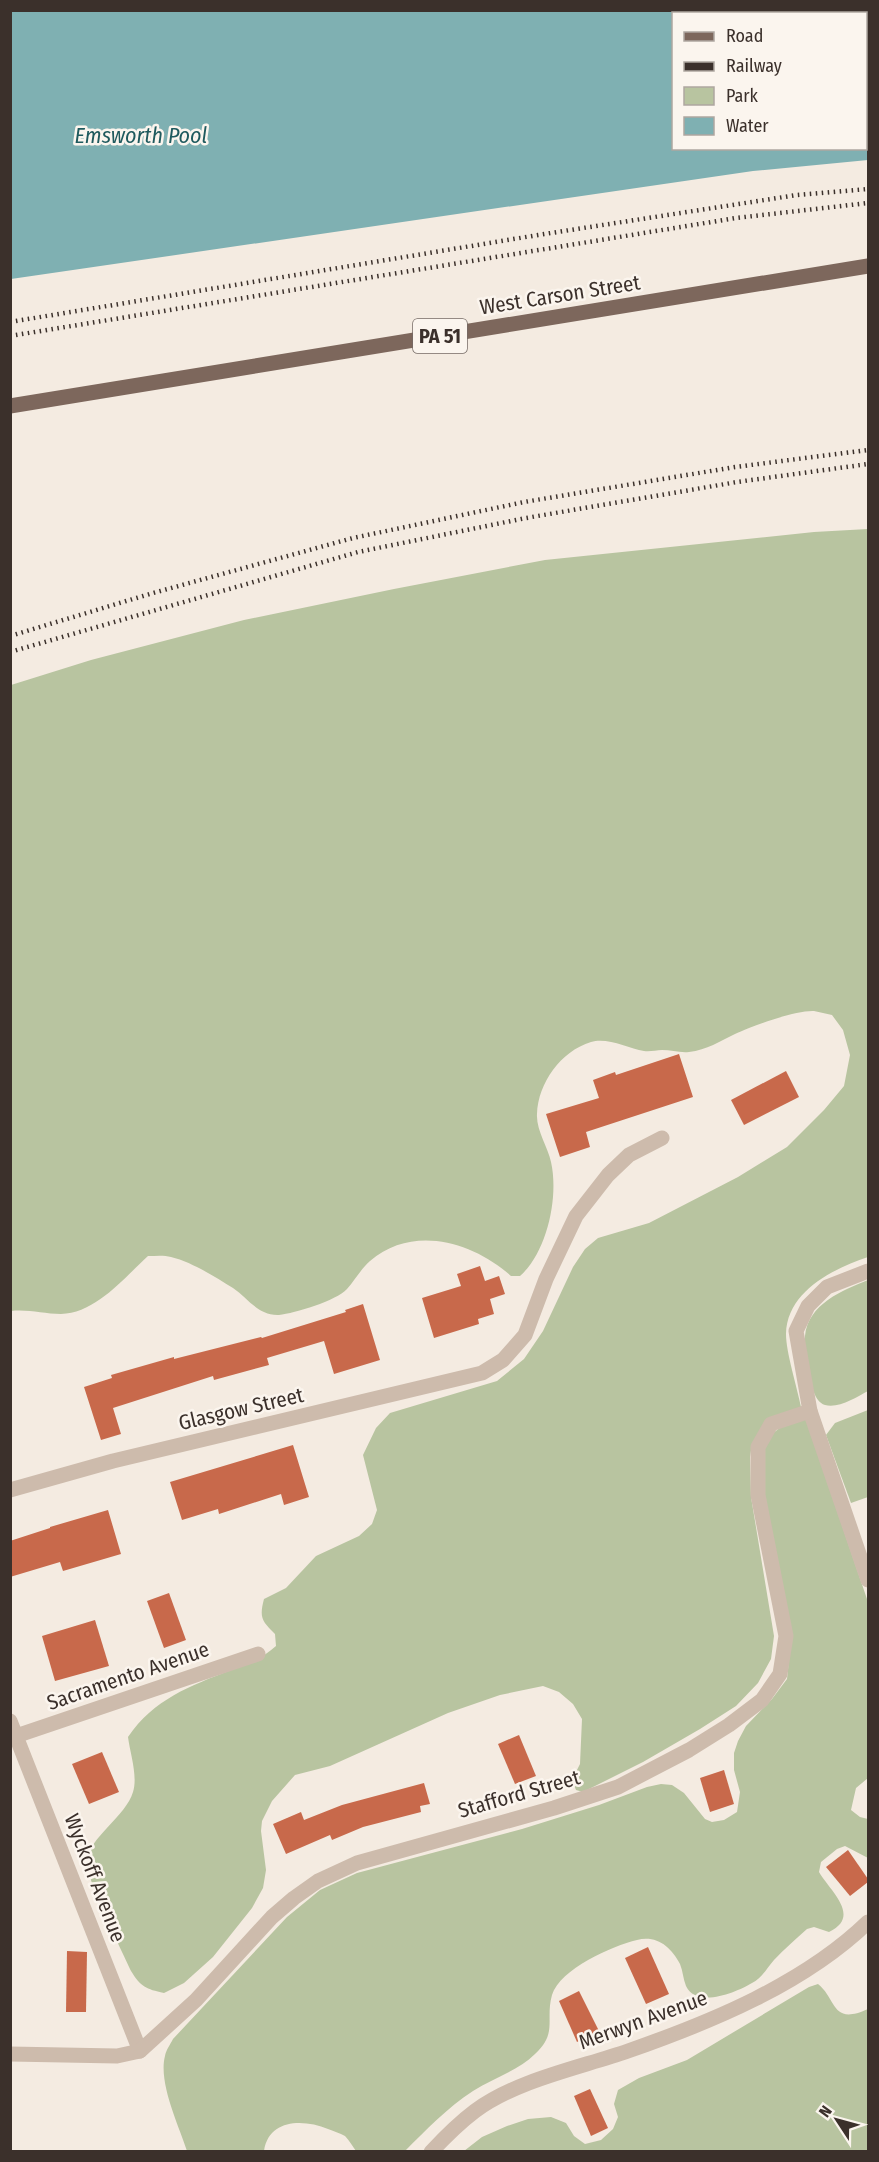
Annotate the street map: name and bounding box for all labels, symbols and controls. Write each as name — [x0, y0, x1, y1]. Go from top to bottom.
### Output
legend — [672, 12, 867, 150]
text: Road — [726, 25, 763, 47]
text: Railway — [726, 55, 782, 77]
text: Park — [726, 85, 759, 107]
text: Water — [726, 115, 769, 137]
water label: Emsworth Pool — [75, 122, 208, 149]
street label: West Carson Street — [478, 269, 642, 321]
road number: PA 51 — [413, 319, 467, 353]
street label: Glasgow Street — [176, 1382, 306, 1436]
street label: Sacramento Avenue — [43, 1636, 213, 1716]
street label: Stafford Street — [455, 1764, 583, 1824]
street label: Wyckoff Avenue — [59, 1810, 131, 1946]
street label: Merwyn Avenue — [575, 1985, 711, 2055]
north arrow — [807, 2090, 867, 2150]
text: N — [815, 2102, 836, 2121]

